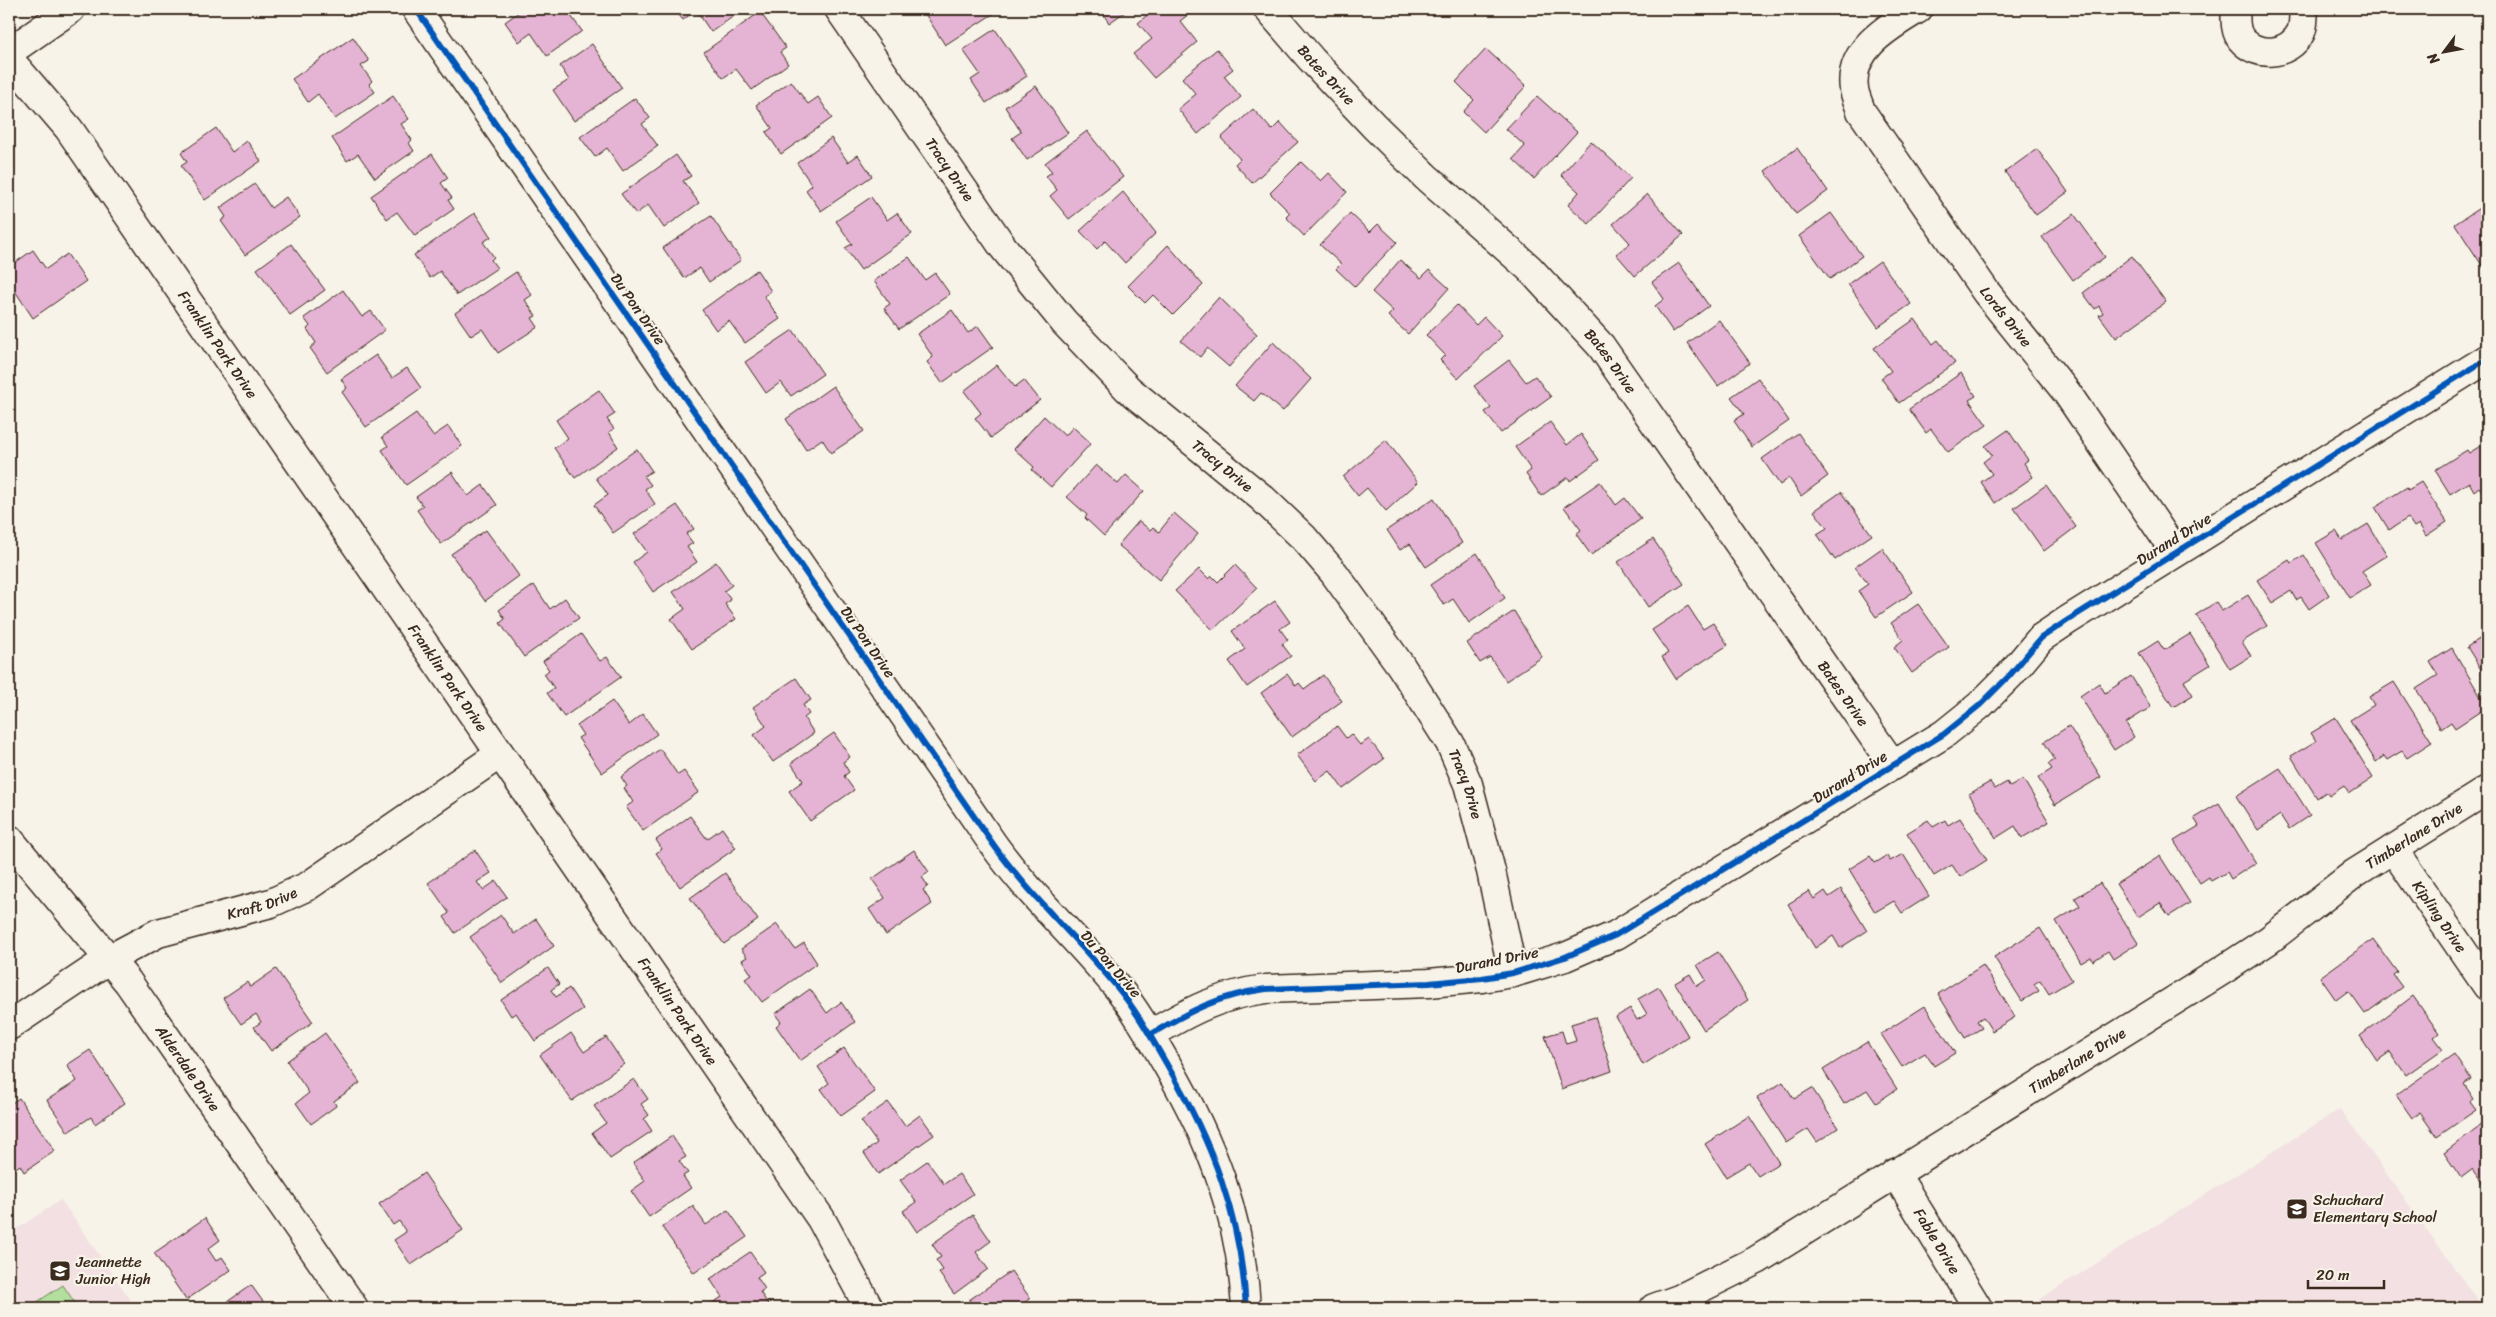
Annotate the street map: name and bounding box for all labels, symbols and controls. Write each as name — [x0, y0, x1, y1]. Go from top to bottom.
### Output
north arrow — [2418, 28, 2468, 78]
street label: Bates Drive — [1291, 38, 1362, 112]
text: N — [2420, 48, 2447, 70]
street label: Tracy Drive — [918, 132, 981, 207]
street label: Du Pon Drive — [603, 267, 673, 351]
street label: Lords Drive — [1973, 281, 2039, 353]
street label: Franklin Park Drive — [171, 285, 265, 404]
street label: Bates Drive — [1578, 322, 1644, 399]
street label: Tracy Drive — [1186, 433, 1259, 499]
street label: Durand Drive — [2131, 505, 2217, 572]
street label: Du Pon Drive — [833, 600, 903, 684]
street label: Franklin Park Drive — [401, 618, 495, 738]
street label: Bates Drive — [1811, 655, 1876, 732]
street label: Durand Drive — [1807, 743, 1893, 810]
street label: Tracy Drive — [1441, 744, 1490, 822]
street label: Timberlane Drive — [2360, 796, 2468, 877]
street label: Kipling Drive — [2405, 875, 2474, 959]
street label: Kraft Drive — [224, 880, 302, 927]
street label: Du Pon Drive — [1074, 924, 1148, 1004]
street label: Durand Drive — [1453, 939, 1541, 981]
street label: Franklin Park Drive — [631, 952, 725, 1071]
street label: Alderdale Drive — [148, 1019, 227, 1117]
street label: Timberlane Drive — [2023, 1020, 2131, 1101]
place label: Schuchard Elementary School — [2313, 1187, 2438, 1230]
school or university icon: Schuchard Elementary School — [2285, 1197, 2309, 1221]
street label: Fable Drive — [1906, 1203, 1967, 1280]
place label: Jeannette Junior High — [75, 1249, 151, 1292]
scale bar — [2308, 1257, 2385, 1289]
school or university icon: Jeannette Junior High — [48, 1259, 72, 1283]
text: 20 m — [2316, 1262, 2350, 1288]

